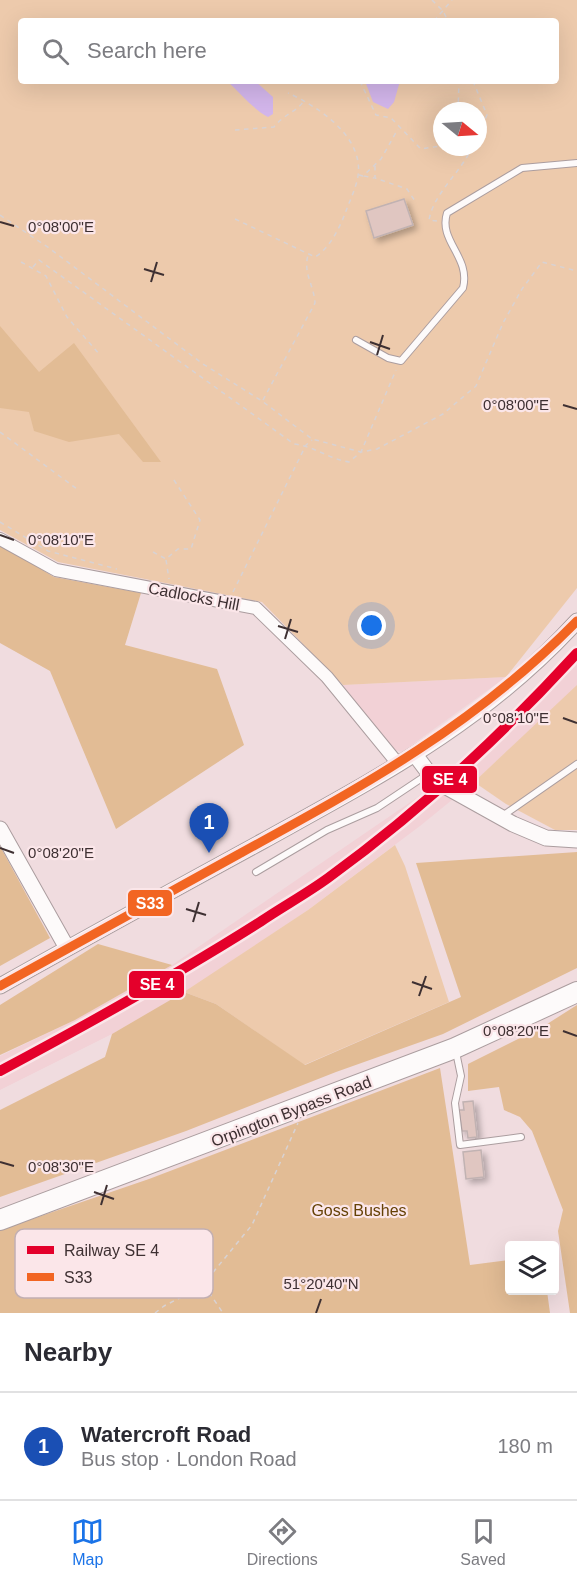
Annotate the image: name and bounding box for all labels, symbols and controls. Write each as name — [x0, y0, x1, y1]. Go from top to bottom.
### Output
search box — [18, 18, 559, 84]
icon: search — [39, 35, 72, 68]
text: Search here — [87, 38, 207, 63]
north arrow — [433, 102, 487, 156]
text: 0°08'00"E — [28, 218, 94, 235]
text: 0°08'00"E — [483, 396, 549, 413]
text: 0°08'10"E — [28, 531, 94, 548]
street label: Cadlocks Hill — [147, 579, 241, 614]
your location — [357, 611, 386, 640]
text: 0°08'10"E — [483, 709, 549, 726]
line badge: SE 4 — [421, 765, 478, 794]
text: SE 4 — [433, 771, 467, 788]
pin: 1 — [190, 804, 228, 853]
text: 0°08'20"E — [28, 844, 94, 861]
line badge: S33 — [127, 889, 173, 917]
text: S33 — [136, 895, 164, 912]
line badge: SE 4 — [128, 970, 185, 999]
text: SE 4 — [140, 976, 174, 993]
text: 0°08'20"E — [483, 1022, 549, 1039]
street label: Orpington Bypass Road — [209, 1073, 374, 1150]
text: 0°08'30"E — [28, 1158, 94, 1175]
park label: Goss Bushes — [311, 1202, 407, 1219]
legend — [15, 1229, 213, 1298]
map controls — [505, 1241, 559, 1295]
button: layers — [505, 1241, 559, 1295]
text: Railway SE 4 — [64, 1242, 159, 1259]
text: S33 — [64, 1269, 93, 1286]
text: 51°20'40"N — [283, 1275, 359, 1292]
text: Nearby — [24, 1337, 112, 1367]
text: Watercroft Road — [81, 1422, 251, 1447]
text: 1 — [38, 1435, 49, 1457]
text: 180 m — [497, 1435, 553, 1457]
text: Bus stop · London Road — [81, 1448, 297, 1470]
tab: Map — [71, 1515, 104, 1569]
tab: Directions — [247, 1515, 318, 1569]
tab: Saved — [460, 1515, 506, 1569]

